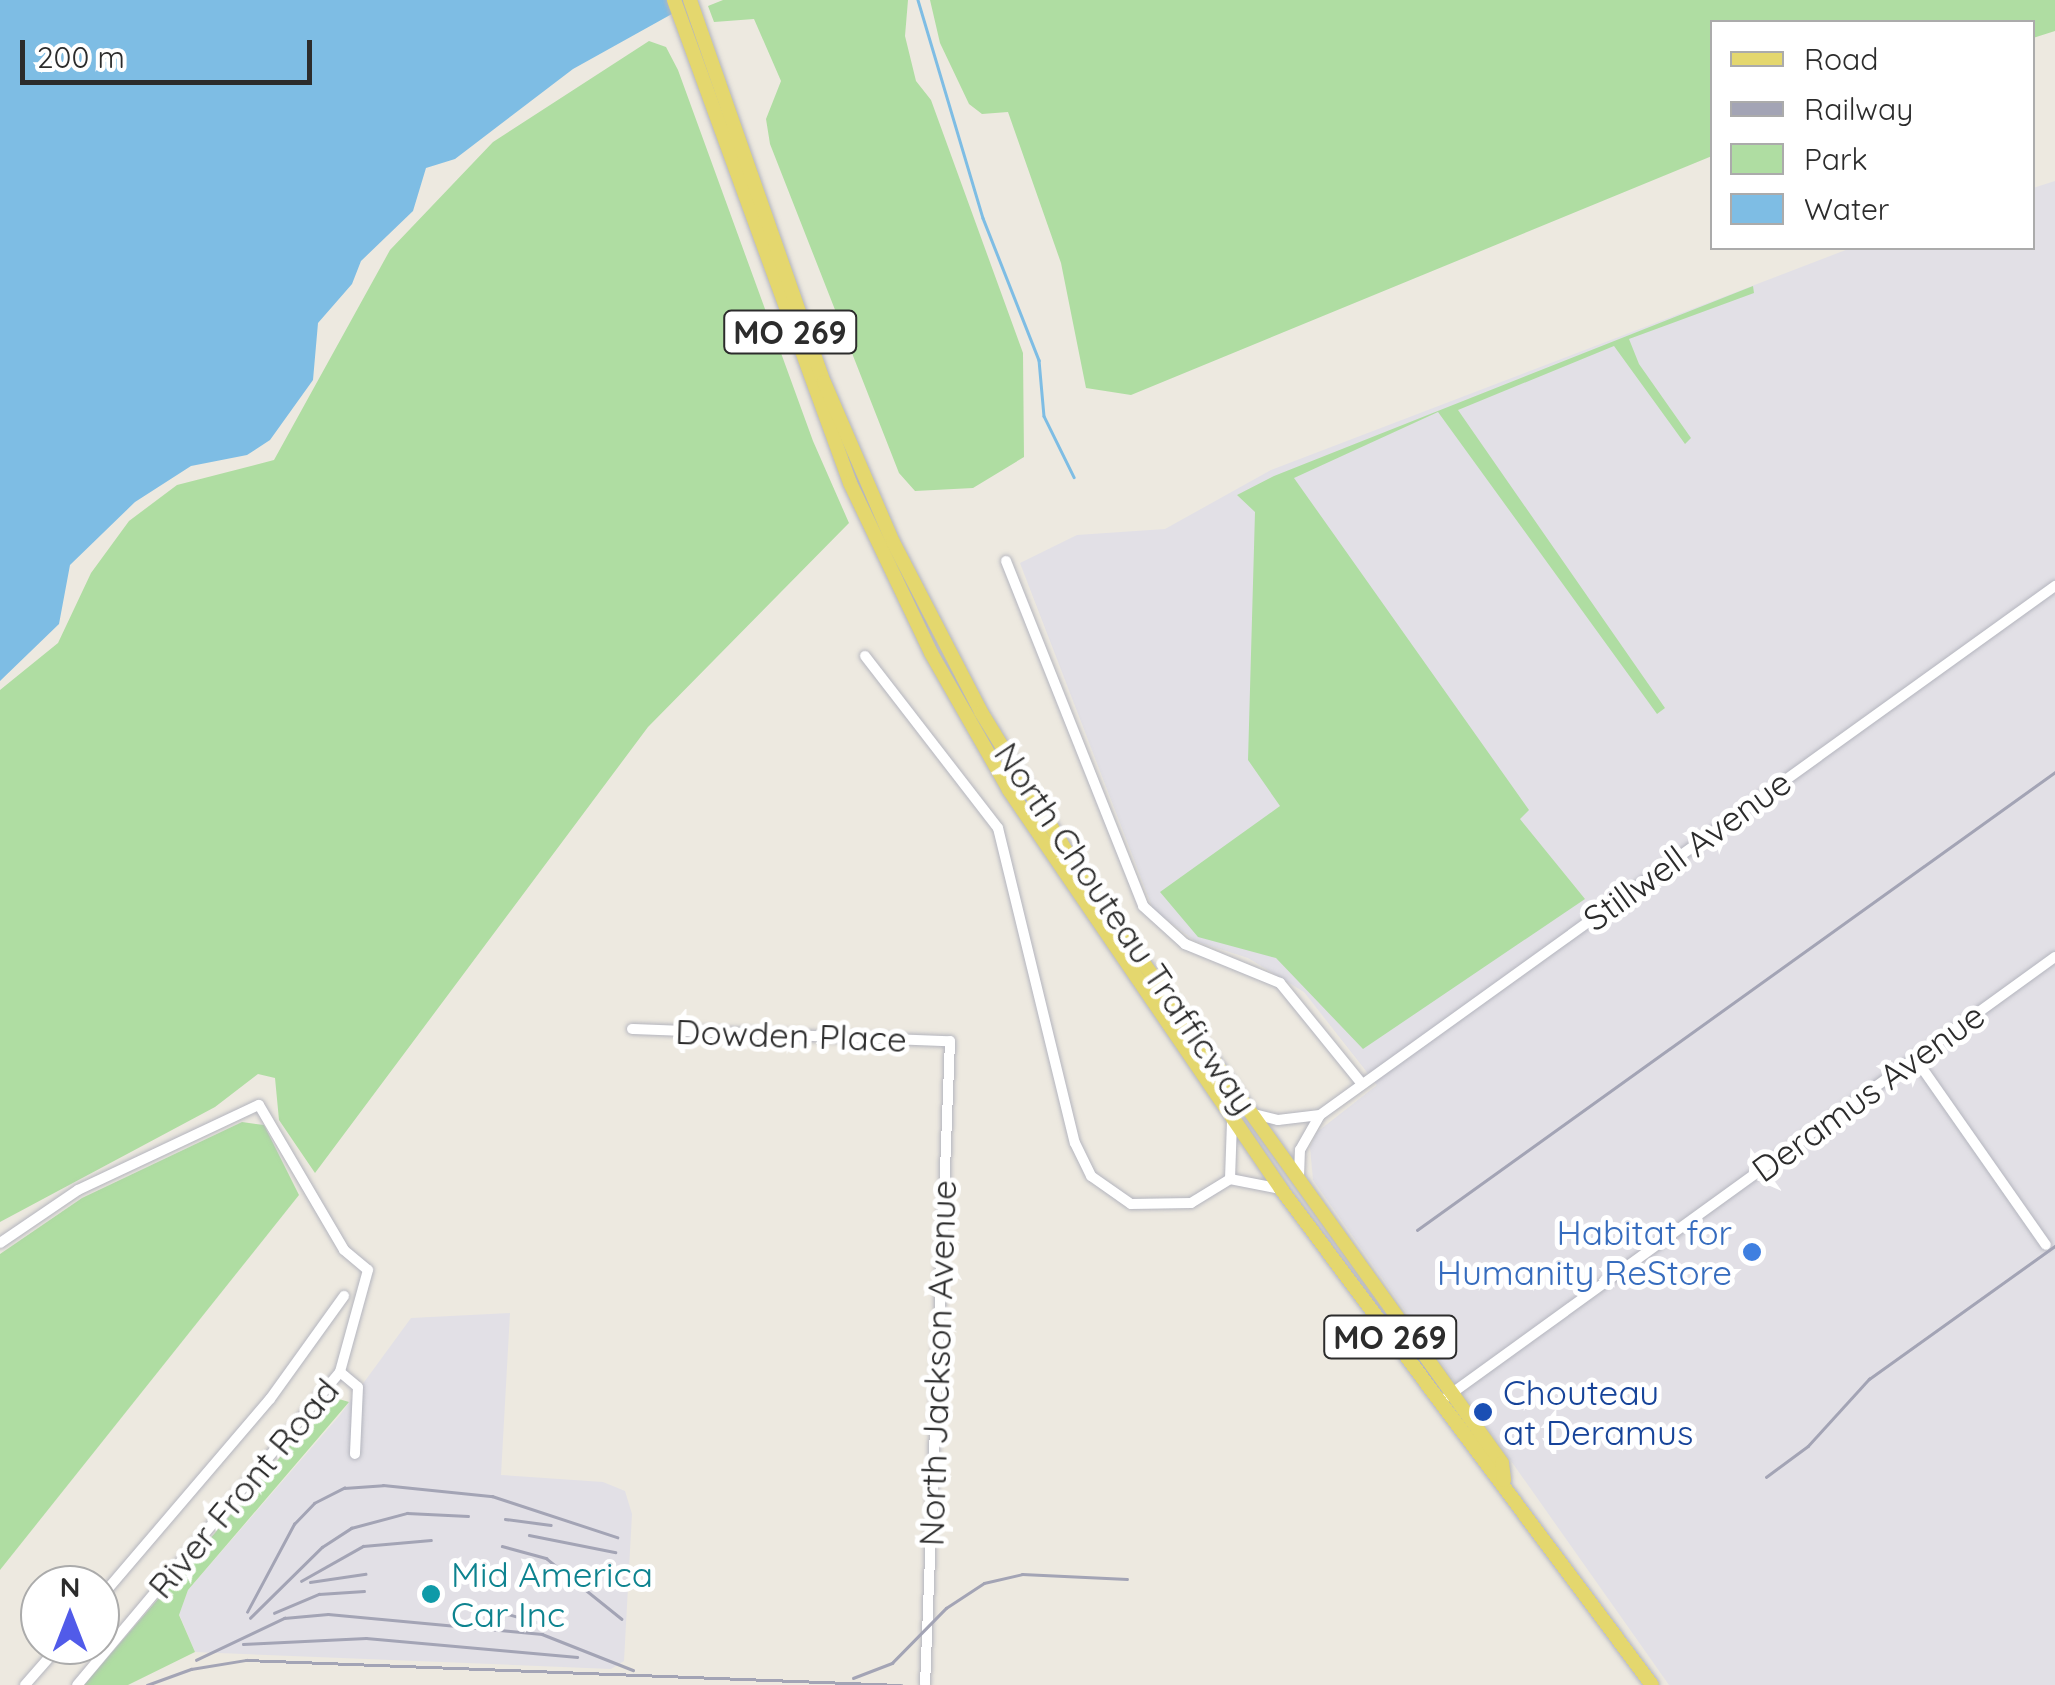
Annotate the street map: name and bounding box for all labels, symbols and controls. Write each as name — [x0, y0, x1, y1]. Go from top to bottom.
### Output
scale bar — [25, 20, 318, 82]
legend — [1710, 20, 2035, 250]
text: 200 m — [37, 38, 125, 76]
text: Road — [1804, 40, 1878, 78]
text: Railway — [1804, 90, 1913, 128]
text: Park — [1804, 140, 1868, 178]
text: Water — [1804, 190, 1889, 228]
road number: MO 269 — [722, 305, 858, 359]
street label: North Chouteau Trafficway — [986, 734, 1266, 1122]
street label: Stillwell Avenue — [1575, 761, 1799, 939]
street label: Deramus Avenue — [1744, 994, 1992, 1190]
street label: Dowden Place — [674, 1010, 908, 1060]
street label: North Jackson Avenue — [910, 1179, 964, 1547]
place label: Habitat for Humanity ReStore — [1437, 1211, 1732, 1293]
marker: Habitat for Humanity ReStore — [1741, 1241, 1763, 1263]
road number: MO 269 — [1322, 1310, 1458, 1364]
street label: River Front Road — [139, 1370, 347, 1606]
place label: Chouteau at Deramus — [1503, 1371, 1693, 1453]
marker: Chouteau at Deramus — [1472, 1401, 1494, 1423]
place label: Mid America Car Inc — [451, 1553, 653, 1635]
north arrow — [20, 1565, 120, 1665]
text: N — [60, 1569, 80, 1604]
marker: Mid America Car Inc — [420, 1583, 442, 1605]

